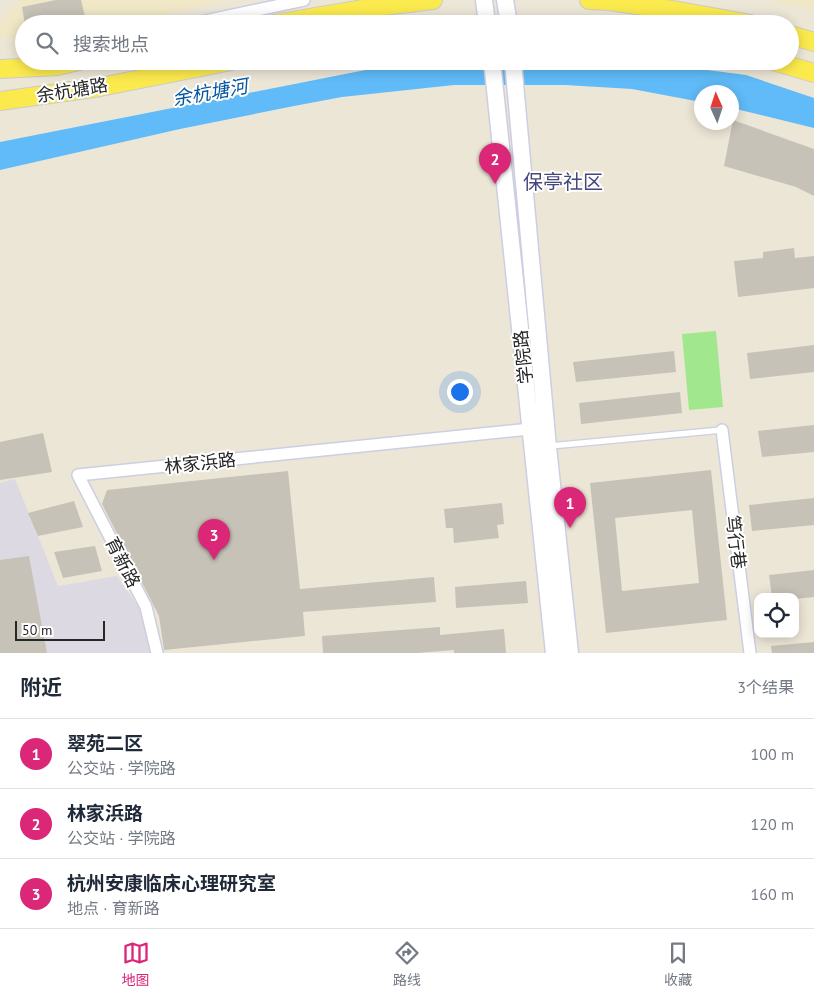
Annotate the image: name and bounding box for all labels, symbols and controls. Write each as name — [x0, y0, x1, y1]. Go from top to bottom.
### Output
search box — [15, 15, 799, 70]
icon: search — [33, 29, 61, 57]
text: 搜索地点 — [73, 32, 149, 56]
street label: 余杭塘路 — [35, 73, 109, 107]
water label: 余杭塘河 — [170, 73, 253, 110]
north arrow — [694, 85, 739, 130]
pin: 2 — [479, 143, 511, 184]
district label: 保亭社区 — [523, 169, 603, 195]
street label: 学院路 — [509, 329, 537, 385]
your location — [447, 379, 473, 405]
street label: 林家浜路 — [163, 448, 237, 478]
pin: 1 — [554, 487, 586, 528]
street label: 笃行巷 — [721, 514, 751, 570]
pin: 3 — [198, 519, 230, 560]
street label: 育新路 — [100, 533, 146, 591]
map controls — [754, 593, 799, 638]
button: locate — [754, 593, 799, 638]
scale bar — [15, 618, 105, 641]
text: 50 m — [22, 621, 52, 639]
text: 附近 — [20, 674, 62, 701]
text: 3个结果 — [737, 677, 794, 697]
text: 翠苑二区 — [67, 731, 143, 755]
text: 1 — [31, 744, 41, 764]
text: 100 m — [751, 744, 794, 764]
text: 公交站 · 学院路 — [67, 758, 176, 778]
text: 林家浜路 — [67, 801, 143, 825]
text: 2 — [31, 814, 41, 834]
text: 120 m — [751, 814, 794, 834]
text: 公交站 · 学院路 — [67, 828, 176, 848]
text: 杭州安康临床心理研究室 — [67, 871, 276, 895]
text: 3 — [31, 884, 41, 904]
text: 160 m — [751, 884, 794, 904]
text: 地点 · 育新路 — [67, 898, 160, 918]
tab: 地图 — [122, 939, 150, 989]
tab: 路线 — [393, 939, 421, 989]
tab: 收藏 — [664, 939, 692, 989]

